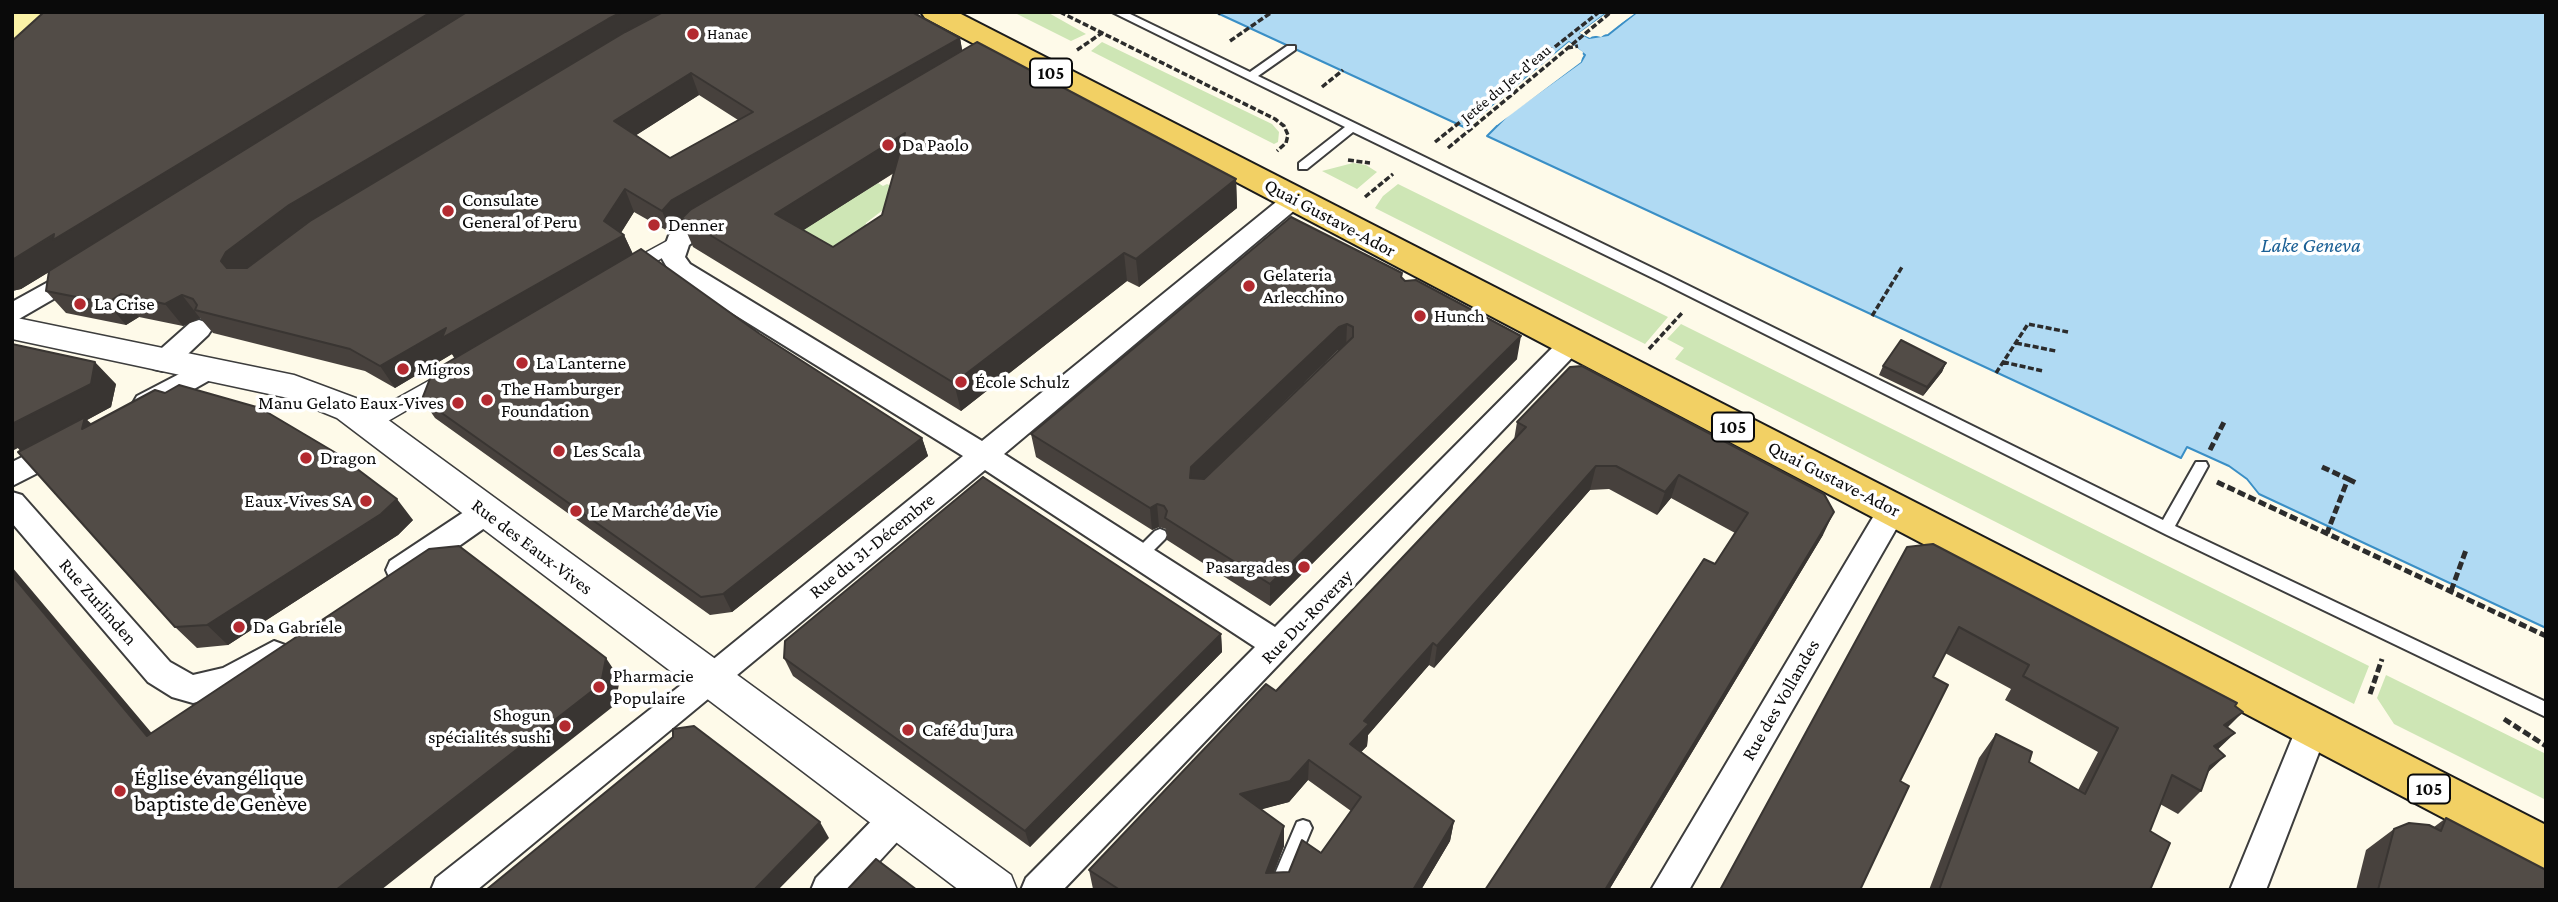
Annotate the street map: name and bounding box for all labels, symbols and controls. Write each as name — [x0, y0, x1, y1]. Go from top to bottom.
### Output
place label: Hanae — [707, 24, 748, 44]
marker: Hanae — [685, 26, 701, 42]
street label: Jetée du Jet-d'eau — [1457, 41, 1555, 127]
road number: 105 — [1030, 58, 1072, 88]
place label: Da Paolo — [902, 134, 969, 156]
marker: Da Paolo — [880, 137, 896, 153]
street label: Quai Gustave-Ador — [1260, 174, 1400, 262]
place label: Consulate General of Peru — [462, 189, 578, 233]
marker: Consulate General of Peru — [440, 203, 456, 219]
place label: Denner — [668, 214, 725, 236]
marker: Denner — [646, 217, 662, 233]
water label: Lake Geneva — [2261, 233, 2361, 259]
place label: Gelateria Arlecchino — [1263, 264, 1344, 308]
marker: Gelateria Arlecchino — [1241, 278, 1257, 294]
place label: La Crise — [94, 293, 155, 315]
marker: La Crise — [72, 296, 88, 312]
place label: Hunch — [1434, 305, 1485, 327]
marker: Hunch — [1412, 308, 1428, 324]
place label: La Lanterne — [536, 352, 626, 374]
marker: La Lanterne — [514, 355, 530, 371]
place label: Migros — [417, 358, 470, 380]
marker: Migros — [395, 361, 411, 377]
place label: École Schulz — [975, 371, 1069, 393]
marker: École Schulz — [953, 374, 969, 390]
place label: The Hamburger Foundation — [501, 378, 620, 422]
place label: Manu Gelato Eaux-Vives — [258, 392, 444, 414]
marker: The Hamburger Foundation — [479, 392, 495, 408]
marker: Manu Gelato Eaux-Vives — [450, 395, 466, 411]
road number: 105 — [1712, 412, 1754, 442]
street label: Quai Gustave-Ador — [1764, 436, 1904, 522]
place label: Les Scala — [573, 440, 641, 462]
marker: Les Scala — [551, 443, 567, 459]
place label: Dragon — [320, 447, 377, 469]
marker: Dragon — [298, 450, 314, 466]
street label: Rue du 31-Décembre — [805, 488, 939, 604]
place label: Eaux-Vives SA — [244, 490, 352, 512]
marker: Eaux-Vives SA — [358, 493, 374, 509]
street label: Rue des Eaux-Vives — [467, 494, 597, 600]
place label: Le Marché de Vie — [590, 500, 718, 522]
marker: Le Marché de Vie — [568, 503, 584, 519]
street label: Rue Zurlinden — [54, 554, 142, 650]
place label: Pasargades — [1206, 556, 1290, 578]
marker: Pasargades — [1296, 559, 1312, 575]
street label: Rue Du-Roveray — [1256, 565, 1358, 669]
place label: Da Gabriele — [253, 616, 342, 638]
marker: Da Gabriele — [231, 619, 247, 635]
street label: Rue des Vollandes — [1737, 635, 1825, 765]
place label: Pharmacie Populaire — [613, 665, 694, 709]
marker: Pharmacie Populaire — [591, 679, 607, 695]
place label: Shogun spécialités sushi — [428, 704, 551, 748]
marker: Shogun spécialités sushi — [557, 718, 573, 734]
place label: Café du Jura — [922, 719, 1014, 741]
marker: Café du Jura — [900, 722, 916, 738]
place label: Église évangélique baptiste de Genève — [134, 764, 307, 818]
road number: 105 — [2408, 774, 2450, 804]
marker: Église évangélique baptiste de Genève — [112, 783, 128, 799]

